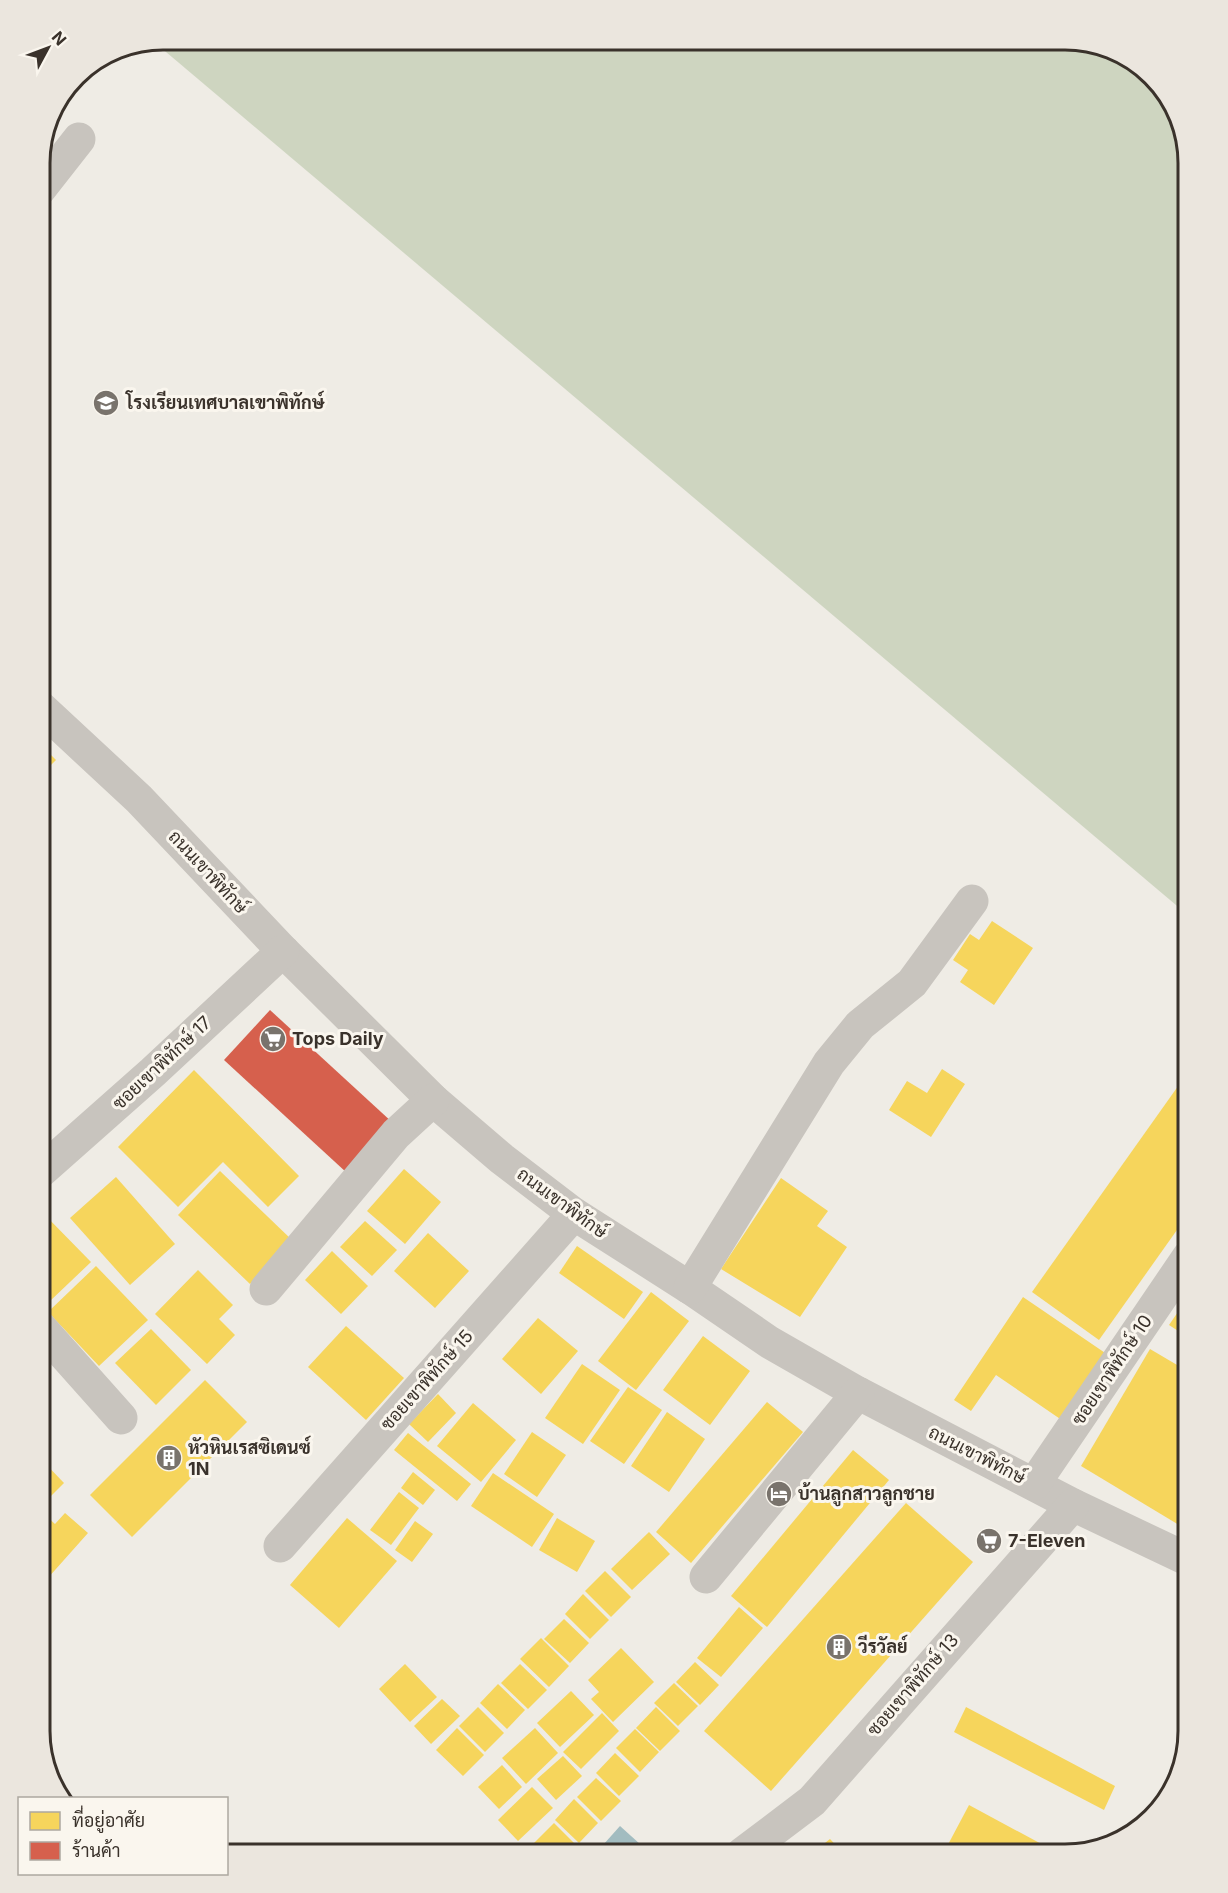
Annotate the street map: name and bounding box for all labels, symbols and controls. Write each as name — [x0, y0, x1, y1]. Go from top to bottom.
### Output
north arrow — [18, 18, 78, 78]
text: N — [48, 27, 71, 49]
school or university icon: โรงเรียนเทศบาลเขาพิทักษ์ — [91, 388, 121, 418]
place label: โรงเรียนเทศบาลเขาพิทักษ์ — [125, 390, 326, 413]
street label: ถนนเขาพิทักษ์ — [165, 824, 254, 918]
street label: ซอยเขาพิทักษ์ 17 — [107, 1010, 215, 1114]
supermarket icon: Tops Daily — [258, 1024, 288, 1054]
place label: Tops Daily — [292, 1028, 384, 1049]
street label: ถนนเขาพิทักษ์ — [513, 1161, 613, 1243]
street label: ซอยเขาพิทักษ์ 10 — [1065, 1310, 1156, 1429]
street label: ซอยเขาพิทักษ์ 15 — [375, 1324, 477, 1434]
street label: ถนนเขาพิทักษ์ — [925, 1419, 1031, 1488]
place label: หัวหินเรสซิเดนซ์ 1N — [188, 1435, 312, 1479]
building icon: หัวหินเรสซิเดนซ์ 1N — [154, 1443, 184, 1473]
hotel icon: บ้านลูกสาวลูกชาย — [764, 1479, 794, 1509]
place label: บ้านลูกสาวลูกชาย — [798, 1482, 935, 1507]
supermarket icon: 7-Eleven — [974, 1526, 1004, 1556]
place label: 7-Eleven — [1008, 1530, 1086, 1551]
street label: ซอยเขาพิทักษ์ 13 — [861, 1628, 962, 1740]
building icon: วีรวัลย์ — [824, 1632, 854, 1662]
place label: วีรวัลย์ — [858, 1634, 909, 1657]
legend — [18, 1797, 228, 1875]
text: ที่อยู่อาศัย — [72, 1805, 145, 1834]
text: ร้านค้า — [72, 1839, 121, 1861]

